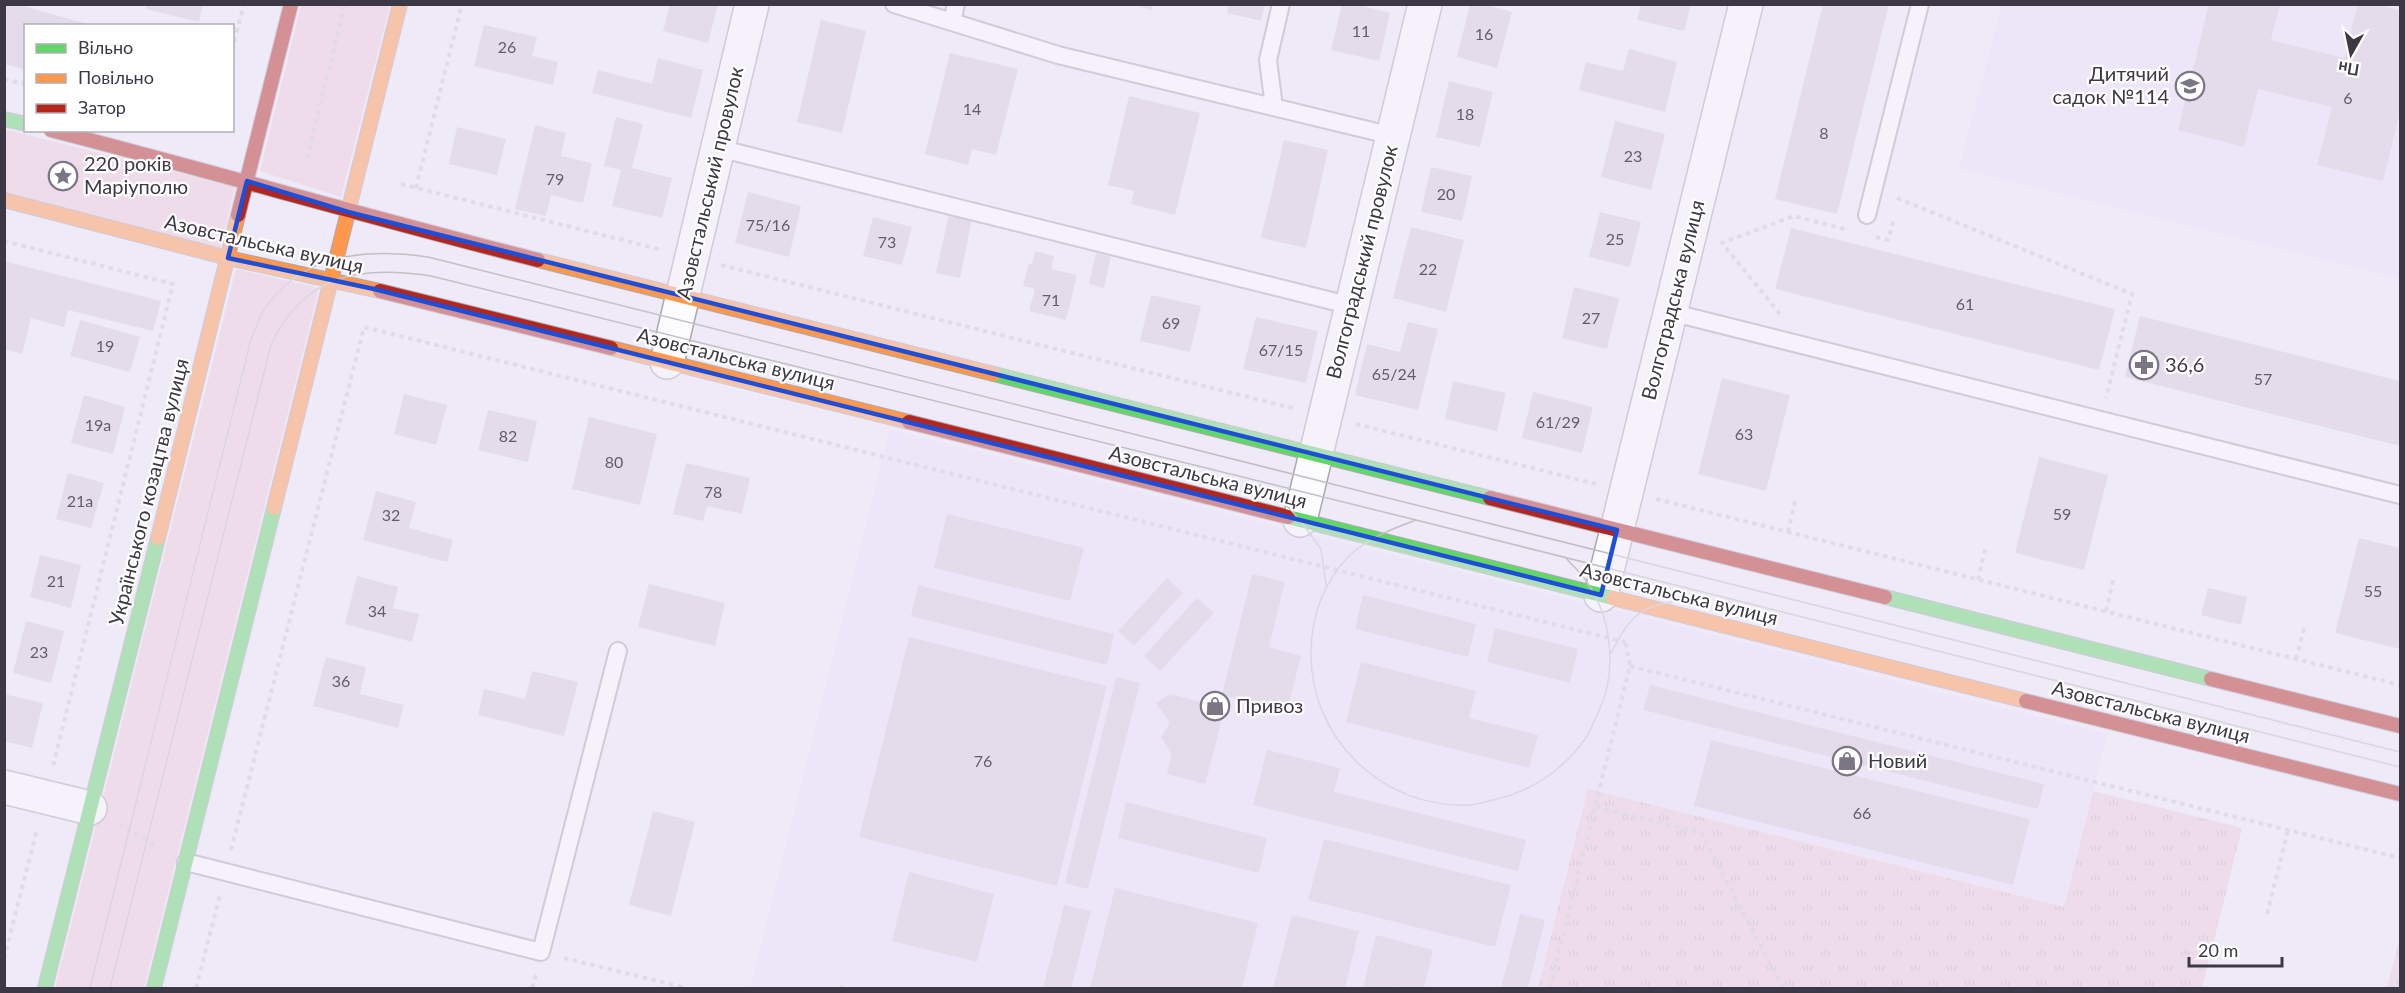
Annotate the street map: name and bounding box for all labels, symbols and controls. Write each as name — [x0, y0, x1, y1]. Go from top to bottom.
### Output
house number: 11 — [1352, 21, 1370, 40]
legend — [24, 24, 234, 132]
house number: 16 — [1475, 24, 1493, 43]
north arrow — [2321, 24, 2381, 84]
text: Вільно — [78, 36, 133, 58]
house number: 26 — [498, 37, 516, 56]
text: Пн — [2337, 58, 2360, 80]
place label: Дитячий садок №114 — [2053, 61, 2169, 108]
street label: Азовстальський провулок — [671, 63, 748, 302]
text: Повільно — [78, 66, 154, 88]
school or university icon: Дитячий садок №114 — [2174, 70, 2206, 102]
house number: 6 — [2343, 88, 2353, 107]
text: Затор — [78, 96, 126, 118]
house number: 14 — [963, 99, 981, 118]
house number: 18 — [1456, 104, 1474, 123]
house number: 8 — [1819, 123, 1829, 142]
street label: Волгоградський провулок — [1320, 142, 1402, 381]
house number: 23 — [1624, 146, 1642, 165]
place label: 220 років Маріуполю — [84, 151, 188, 198]
place icon: 220 років Маріуполю — [47, 160, 79, 192]
house number: 79 — [546, 169, 564, 188]
house number: 20 — [1437, 184, 1455, 203]
street label: Волгоградська вулиця — [1636, 197, 1708, 402]
street label: Азовстальська вулиця — [162, 208, 366, 278]
house number: 75/16 — [746, 215, 790, 234]
house number: 25 — [1606, 229, 1624, 248]
house number: 73 — [878, 232, 896, 251]
house number: 22 — [1419, 259, 1437, 278]
house number: 71 — [1042, 290, 1060, 309]
house number: 61 — [1956, 294, 1974, 313]
house number: 27 — [1582, 308, 1600, 327]
house number: 69 — [1162, 313, 1180, 332]
street label: Азовстальська вулиця — [635, 322, 838, 394]
house number: 19 — [96, 336, 114, 355]
house number: 67/15 — [1259, 340, 1303, 359]
pharmacy icon: 36,6 — [2128, 349, 2160, 381]
place label: 36,6 — [2165, 352, 2204, 376]
street label: Українського козацтва вулиця — [103, 356, 193, 628]
house number: 65/24 — [1372, 364, 1416, 383]
house number: 57 — [2254, 369, 2272, 388]
house number: 61/29 — [1536, 412, 1580, 431]
house number: 19а — [85, 415, 111, 434]
house number: 63 — [1735, 424, 1753, 443]
house number: 82 — [499, 426, 517, 445]
street label: Азовстальська вулиця — [1107, 440, 1310, 512]
house number: 80 — [605, 452, 623, 471]
house number: 78 — [704, 482, 722, 501]
house number: 21а — [67, 491, 93, 510]
house number: 59 — [2053, 504, 2071, 523]
house number: 32 — [382, 505, 400, 524]
street label: Азовстальська вулиця — [1578, 557, 1781, 629]
house number: 21 — [47, 571, 65, 590]
house number: 55 — [2364, 581, 2382, 600]
house number: 34 — [368, 601, 386, 620]
house number: 23 — [30, 642, 48, 661]
house number: 36 — [332, 671, 350, 690]
street label: Азовстальська вулиця — [2050, 675, 2253, 747]
shop icon: Привоз — [1199, 690, 1231, 722]
place label: Привоз — [1236, 693, 1303, 717]
shop icon: Новий — [1831, 745, 1863, 777]
place label: Новий — [1868, 748, 1927, 772]
house number: 76 — [974, 751, 992, 770]
house number: 66 — [1853, 803, 1871, 822]
scale bar — [2189, 930, 2282, 968]
text: 20 m — [2198, 939, 2238, 961]

